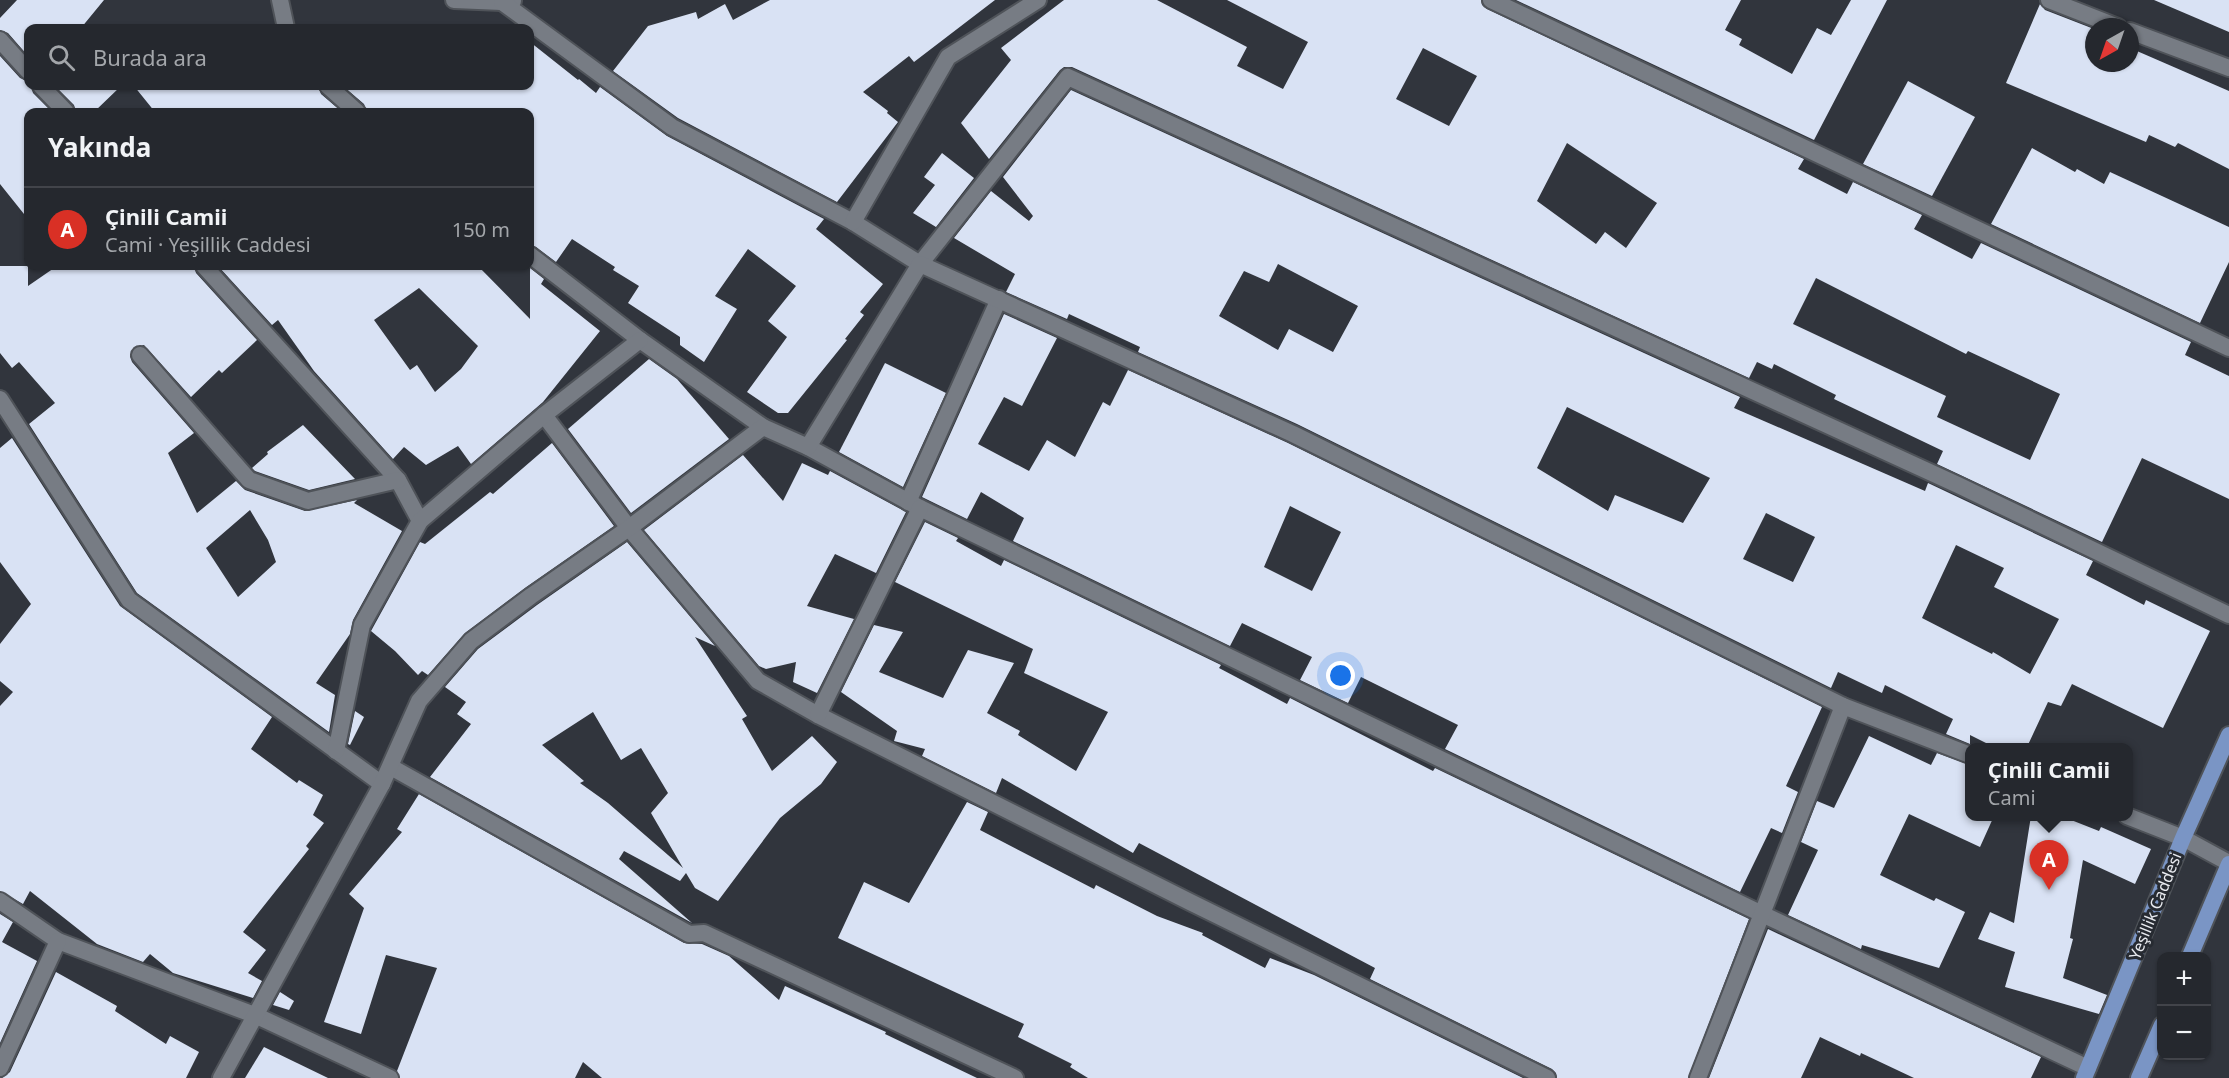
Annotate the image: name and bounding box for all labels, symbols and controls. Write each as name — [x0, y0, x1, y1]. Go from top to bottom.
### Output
north arrow — [2085, 18, 2139, 72]
search box — [24, 24, 534, 90]
icon: search — [45, 41, 78, 74]
text: Burada ara — [93, 42, 207, 72]
text: Yakında — [48, 129, 151, 165]
text: Çinili Camii — [105, 201, 227, 231]
text: A — [61, 216, 74, 243]
text: 150 m — [452, 216, 510, 243]
text: Cami · Yeşillik Caddesi — [105, 231, 311, 258]
your location — [1326, 661, 1355, 690]
popup — [1965, 743, 2133, 821]
text: Çinili Camii — [1988, 754, 2110, 784]
text: Cami — [1988, 784, 2036, 811]
pin: A — [2030, 840, 2068, 890]
street label: Yeşillik Caddesi — [2123, 849, 2187, 963]
map controls — [2157, 952, 2211, 1060]
button: + — [2157, 952, 2211, 1006]
button: − — [2157, 1006, 2211, 1060]

